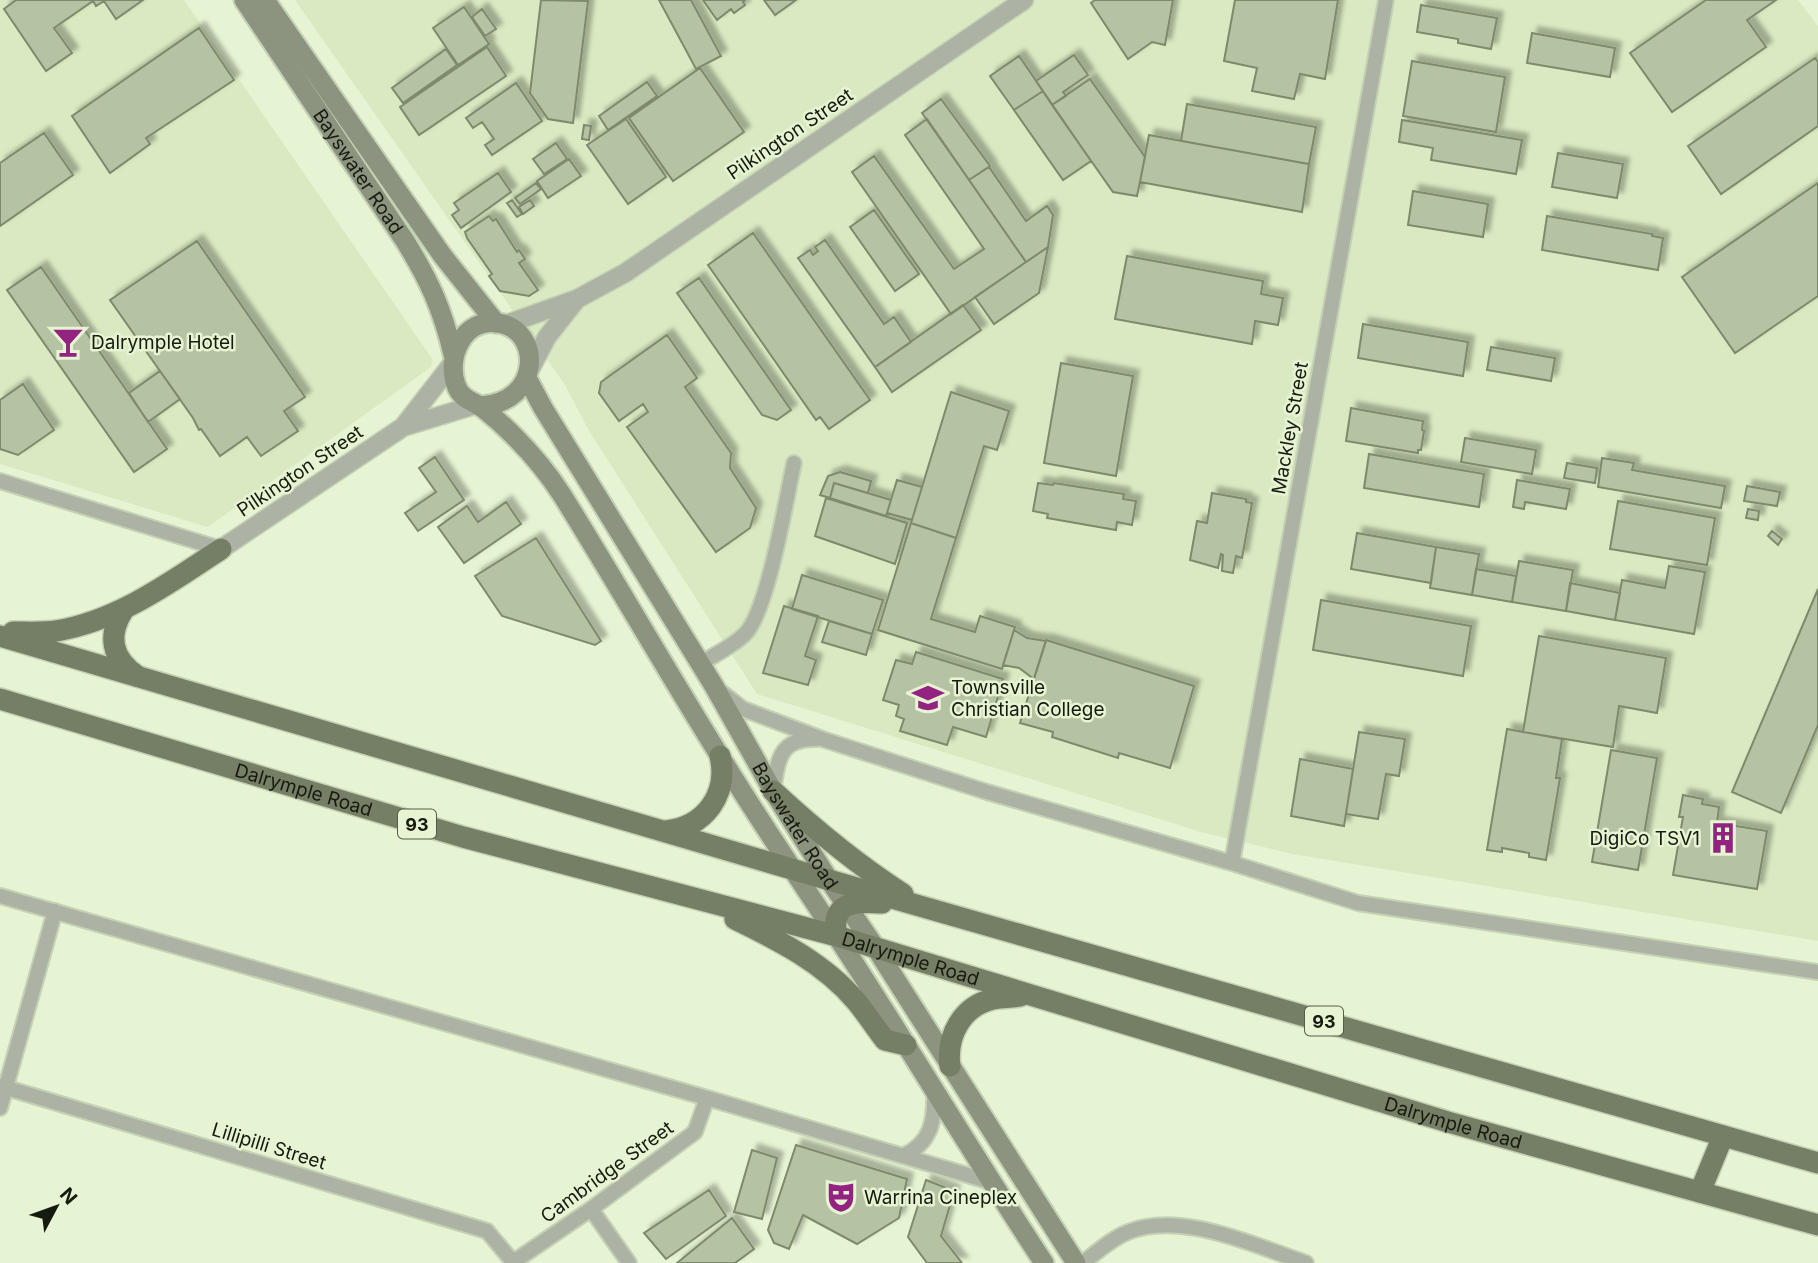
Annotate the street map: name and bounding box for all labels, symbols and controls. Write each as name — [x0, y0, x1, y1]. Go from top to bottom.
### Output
street label: Pilkington Street — [723, 83, 857, 185]
street label: Bayswater Road — [309, 105, 408, 238]
bar icon: Dalrymple Hotel — [51, 325, 85, 359]
place label: Dalrymple Hotel — [91, 331, 235, 354]
street label: Mackley Street — [1267, 360, 1313, 496]
street label: Pilkington Street — [233, 420, 367, 522]
place label: Townsville Christian College — [951, 676, 1105, 721]
school or university icon: Townsville Christian College — [911, 681, 945, 715]
street label: Dalrymple Road — [232, 758, 375, 821]
street label: Bayswater Road — [748, 758, 843, 894]
road number: 93 — [398, 810, 436, 838]
building icon: DigiCo TSV1 — [1706, 821, 1740, 855]
place label: DigiCo TSV1 — [1590, 827, 1700, 850]
street label: Dalrymple Road — [839, 927, 982, 990]
road number: 93 — [1305, 1006, 1343, 1036]
street label: Dalrymple Road — [1382, 1092, 1525, 1154]
street label: Cambridge Street — [536, 1116, 678, 1228]
street label: Lillipilli Street — [209, 1118, 329, 1174]
north arrow — [21, 1172, 91, 1242]
theatre icon: Warrina Cineplex — [824, 1180, 858, 1214]
text: N — [55, 1183, 82, 1209]
place label: Warrina Cineplex — [864, 1186, 1017, 1209]

